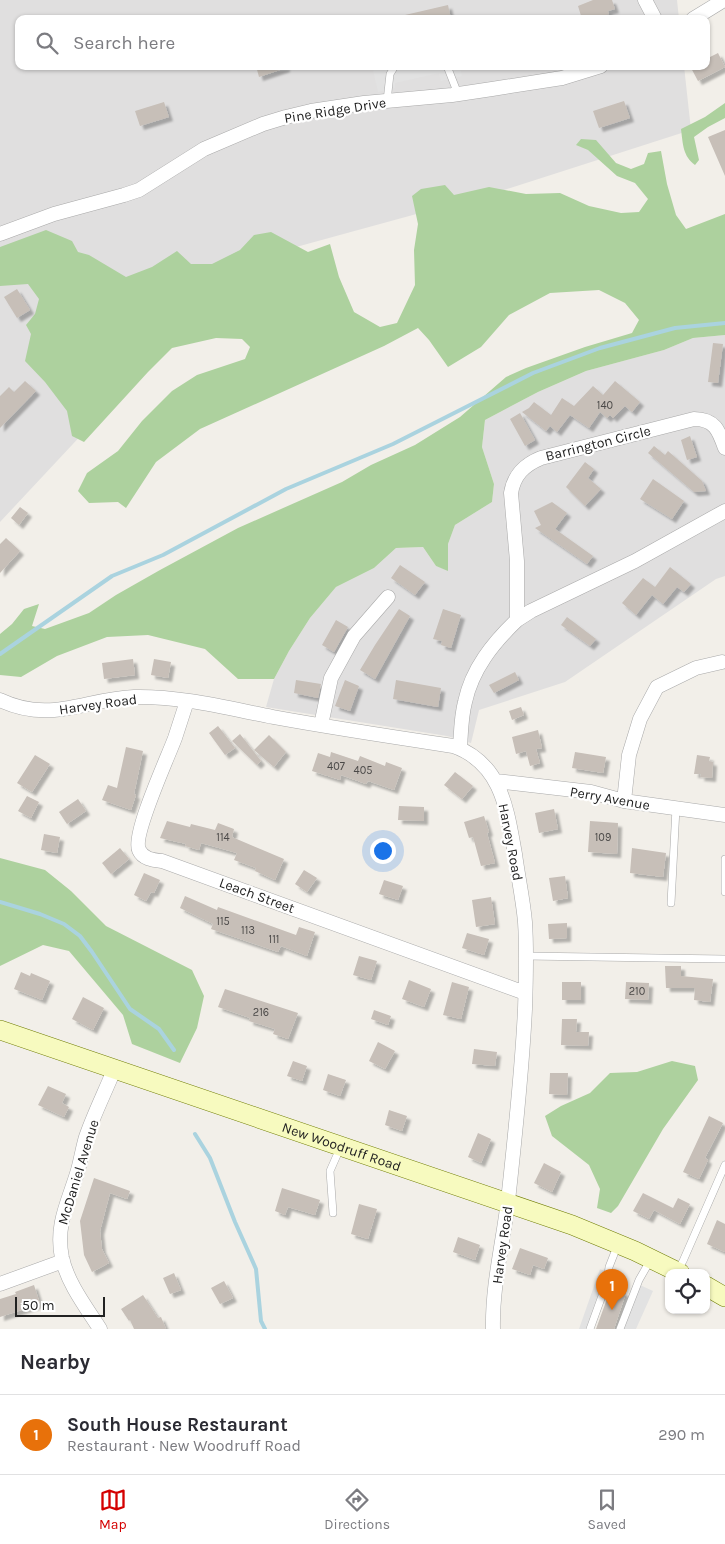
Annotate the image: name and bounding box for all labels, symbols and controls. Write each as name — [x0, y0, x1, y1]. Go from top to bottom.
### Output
search box — [15, 15, 710, 70]
icon: search — [33, 29, 61, 57]
text: Search here — [73, 32, 175, 54]
street label: Pine Ridge Drive — [283, 94, 387, 127]
house number: 140 — [597, 399, 613, 412]
street label: Barrington Circle — [544, 422, 653, 465]
street label: Harvey Road — [58, 691, 138, 718]
house number: 407 — [327, 760, 345, 773]
house number: 405 — [354, 764, 372, 777]
street label: Perry Avenue — [569, 783, 651, 814]
street label: Harvey Road — [495, 802, 526, 882]
house number: 114 — [216, 831, 230, 844]
house number: 109 — [595, 831, 611, 844]
your location — [370, 838, 396, 864]
street label: Leach Street — [217, 874, 297, 917]
house number: 115 — [216, 915, 230, 928]
house number: 113 — [241, 924, 255, 937]
house number: 111 — [269, 933, 279, 946]
house number: 210 — [629, 985, 645, 998]
house number: 216 — [253, 1006, 269, 1019]
street label: McDaniel Avenue — [54, 1117, 103, 1227]
street label: New Woodruff Road — [280, 1119, 403, 1175]
street label: Harvey Road — [489, 1205, 516, 1285]
pin: 1 — [596, 1269, 628, 1310]
map controls — [665, 1269, 710, 1314]
button: locate — [665, 1269, 710, 1314]
scale bar — [15, 1294, 105, 1317]
text: 50 m — [22, 1297, 55, 1314]
text: Nearby — [20, 1350, 90, 1374]
text: South House Restaurant — [67, 1414, 288, 1436]
text: 1 — [33, 1425, 39, 1444]
text: 290 m — [658, 1425, 705, 1444]
text: Restaurant · New Woodruff Road — [67, 1436, 301, 1455]
tab: Map — [99, 1486, 127, 1533]
tab: Directions — [324, 1486, 390, 1533]
tab: Saved — [588, 1486, 626, 1533]

